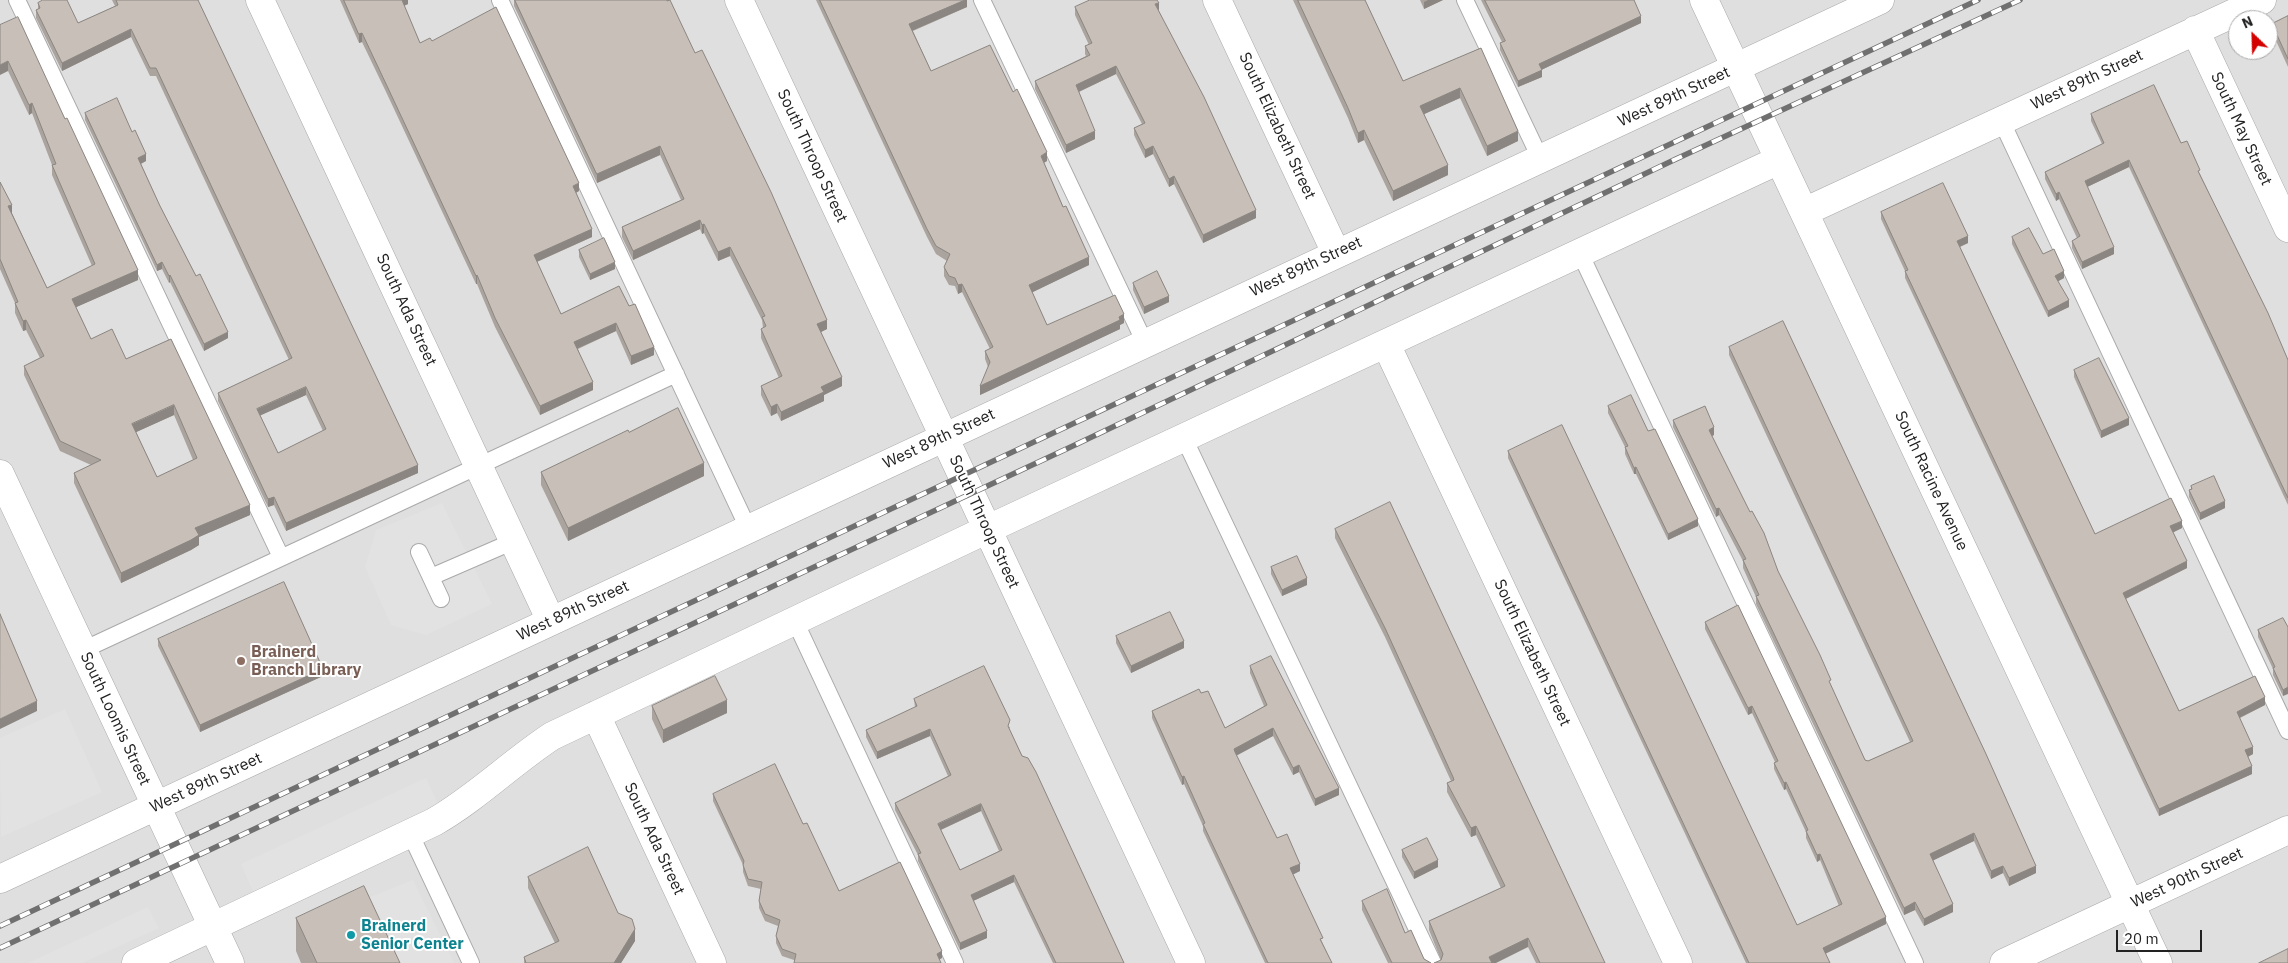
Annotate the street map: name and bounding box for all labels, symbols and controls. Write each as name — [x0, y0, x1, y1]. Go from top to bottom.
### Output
north arrow — [2228, 10, 2278, 60]
text: N — [2239, 12, 2256, 32]
street label: West 89th Street — [2028, 46, 2146, 114]
street label: South Elizabeth Street — [1235, 49, 1319, 203]
street label: West 89th Street — [1615, 63, 1733, 131]
street label: South May Street — [2206, 69, 2276, 189]
street label: South Throop Street — [773, 86, 851, 226]
street label: West 89th Street — [1247, 233, 1365, 301]
street label: South Ada Street — [372, 251, 440, 369]
street label: West 89th Street — [880, 405, 998, 473]
street label: South Racine Avenue — [1890, 408, 1972, 554]
street label: South Throop Street — [945, 452, 1023, 592]
street label: South Elizabeth Street — [1490, 576, 1574, 730]
street label: West 89th Street — [514, 577, 632, 645]
place label: Brainerd Branch Library — [251, 642, 361, 680]
street label: South Loomis Street — [76, 649, 154, 789]
marker: Brainerd Branch Library — [235, 655, 247, 667]
street label: West 89th Street — [147, 749, 265, 817]
street label: South Ada Street — [620, 780, 688, 898]
street label: West 90th Street — [2128, 844, 2246, 912]
place label: Brainerd Senior Center — [361, 916, 464, 954]
scale bar — [2118, 920, 2204, 952]
marker: Brainerd Senior Center — [345, 929, 357, 941]
text: 20 m — [2124, 929, 2159, 948]

